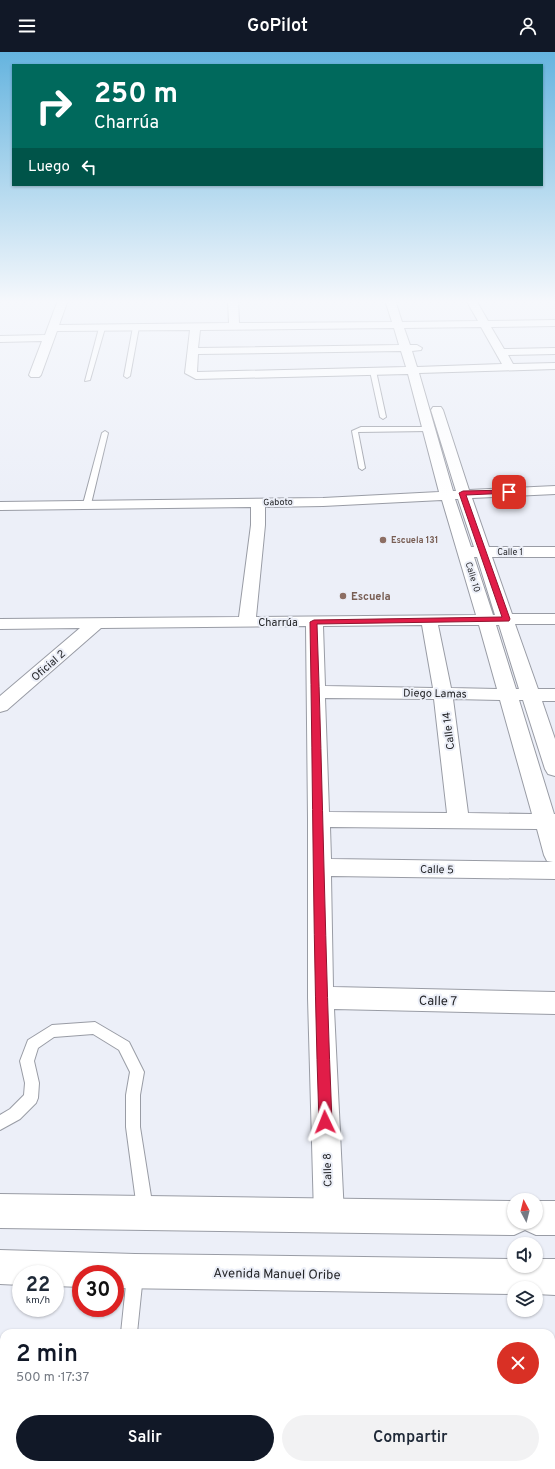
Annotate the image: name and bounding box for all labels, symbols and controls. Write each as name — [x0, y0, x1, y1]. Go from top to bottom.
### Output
icon: menu — [16, 15, 38, 37]
text: GoPilot — [247, 15, 308, 38]
icon: person — [517, 15, 539, 37]
text: 250 m — [94, 77, 178, 113]
icon: right — [28, 80, 80, 132]
text: Charrúa — [94, 112, 159, 135]
icon: left — [78, 156, 100, 178]
text: Luego — [28, 158, 70, 177]
pin — [492, 475, 526, 509]
icon: arrive — [498, 481, 520, 503]
street label: Gaboto — [263, 497, 293, 508]
marker: Escuela 131 — [378, 535, 388, 545]
place label: Escuela 131 — [391, 535, 438, 546]
street label: Calle 1 — [497, 547, 523, 558]
street label: Calle 10 — [463, 561, 482, 594]
place label: Escuela — [351, 590, 391, 604]
marker: Escuela — [338, 591, 348, 601]
street label: Charrúa — [258, 616, 298, 630]
street label: Oficial 2 — [29, 647, 69, 684]
street label: Diego Lamas — [403, 686, 467, 702]
street label: Calle 14 — [440, 711, 458, 751]
street label: Calle 5 — [420, 863, 454, 877]
street label: Calle 7 — [419, 994, 457, 1010]
position arrow — [304, 1101, 346, 1143]
street label: Calle 8 — [320, 1153, 336, 1187]
north arrow — [507, 1193, 543, 1229]
map controls — [507, 1193, 543, 1317]
button: sound — [507, 1237, 543, 1273]
speed limit sign: 30 — [72, 1265, 124, 1317]
street label: Avenida Manuel Oribe — [213, 1266, 341, 1284]
text: 22 — [26, 1273, 50, 1299]
button: layers — [507, 1281, 543, 1317]
text: km/h — [26, 1294, 50, 1307]
text: 2 min — [16, 1340, 78, 1370]
button: close — [497, 1342, 539, 1384]
text: 500 m · 17:37 — [16, 1370, 89, 1386]
button: Salir — [16, 1415, 274, 1461]
button: Compartir — [282, 1415, 539, 1461]

